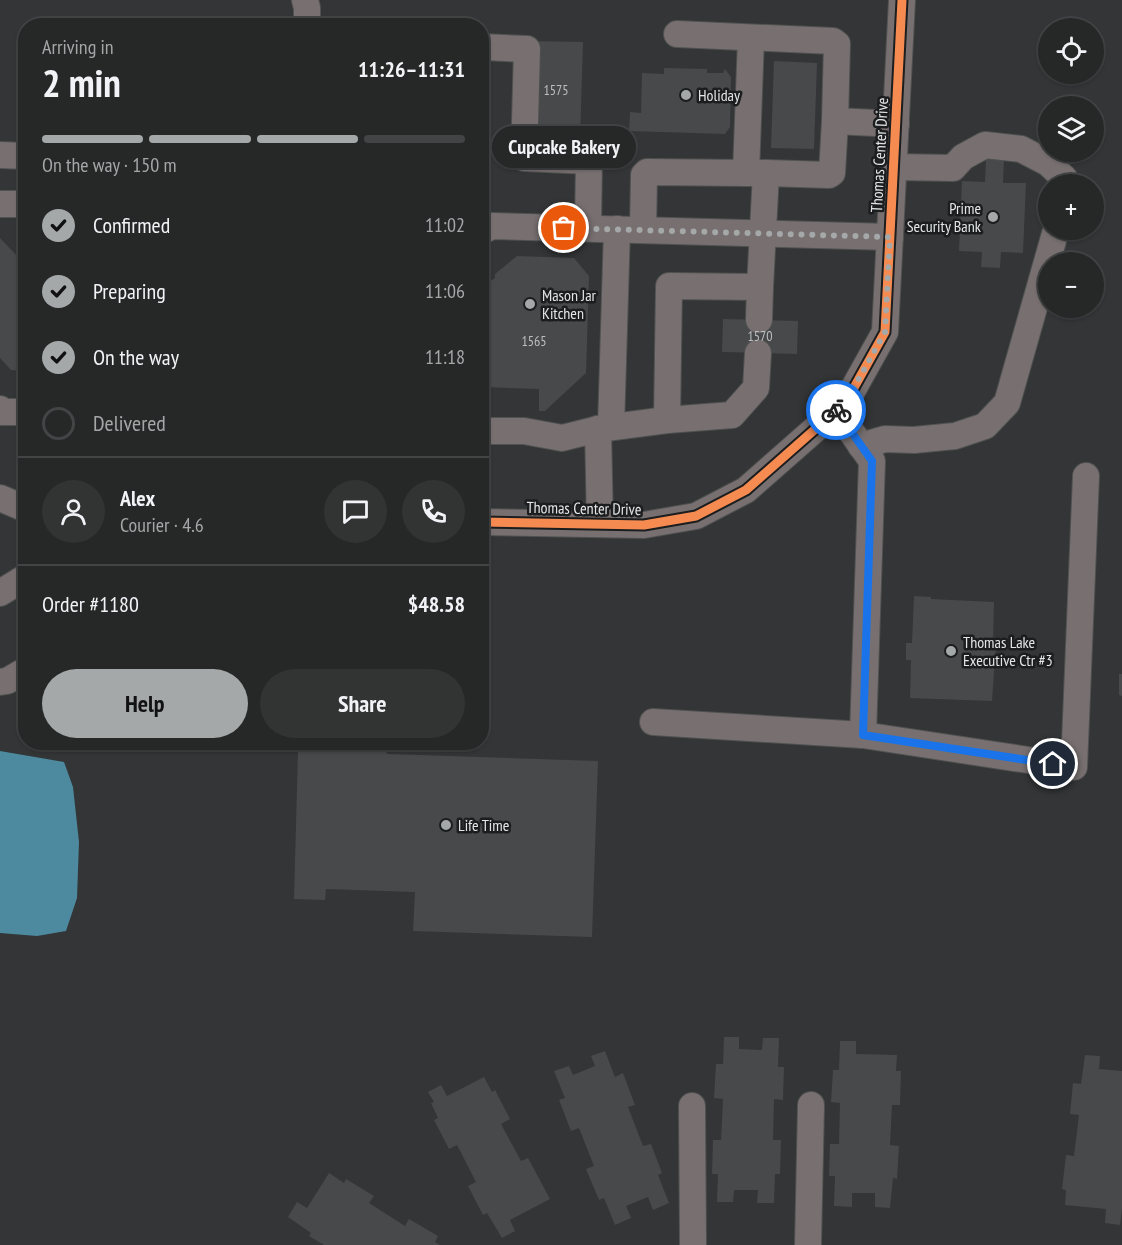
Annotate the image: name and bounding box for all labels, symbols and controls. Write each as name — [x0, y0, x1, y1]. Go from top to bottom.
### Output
map controls — [1038, 18, 1104, 318]
button: locate — [1038, 18, 1104, 84]
text: Arriving in — [42, 34, 114, 60]
text: 11:26–11:31 — [358, 55, 465, 83]
text: 2 min — [42, 57, 121, 108]
house number: 1575 — [543, 81, 569, 99]
place label: Holiday — [698, 85, 740, 105]
marker: Holiday — [679, 88, 693, 102]
button: layers — [1038, 96, 1104, 162]
street label: Thomas Center Drive — [866, 97, 892, 213]
callout: Cupcake Bakery — [492, 126, 636, 168]
text: Cupcake Bakery — [508, 134, 620, 160]
text: On the way · 150 m — [42, 152, 177, 178]
button: + — [1038, 174, 1104, 240]
place label: Prime Security Bank — [907, 198, 982, 236]
pin — [538, 202, 589, 253]
icon: check — [42, 209, 75, 242]
marker: Prime Security Bank — [986, 210, 1000, 224]
text: Confirmed — [93, 211, 170, 239]
icon: bag — [547, 211, 580, 244]
text: 11:02 — [425, 212, 465, 238]
button: − — [1038, 252, 1104, 318]
icon: check — [42, 275, 75, 308]
text: Preparing — [93, 277, 166, 305]
text: 11:06 — [425, 278, 465, 304]
place label: Mason Jar Kitchen — [542, 285, 597, 323]
marker: Mason Jar Kitchen — [523, 297, 537, 311]
house number: 1570 — [747, 327, 773, 345]
house number: 1565 — [521, 332, 547, 350]
icon: check — [42, 341, 75, 374]
text: On the way — [93, 343, 179, 371]
text: 11:18 — [425, 344, 465, 370]
courier — [806, 380, 866, 440]
icon: bike — [820, 394, 853, 427]
text: Delivered — [93, 409, 166, 437]
button: person — [42, 480, 105, 543]
button: chat — [324, 480, 387, 543]
button: phone — [402, 480, 465, 543]
text: Alex — [120, 484, 155, 512]
street label: Thomas Center Drive — [526, 497, 642, 519]
text: Courier · 4.6 — [120, 512, 204, 538]
text: Order #1180 — [42, 590, 139, 618]
text: $48.58 — [408, 590, 465, 618]
place label: Thomas Lake Executive Ctr #3 — [963, 632, 1053, 670]
marker: Thomas Lake Executive Ctr #3 — [944, 644, 958, 658]
button: Help — [42, 669, 248, 738]
button: Share — [260, 669, 465, 738]
pin — [1027, 738, 1078, 789]
icon: home — [1036, 747, 1069, 780]
place label: Life Time — [458, 815, 509, 835]
marker: Life Time — [439, 818, 453, 832]

